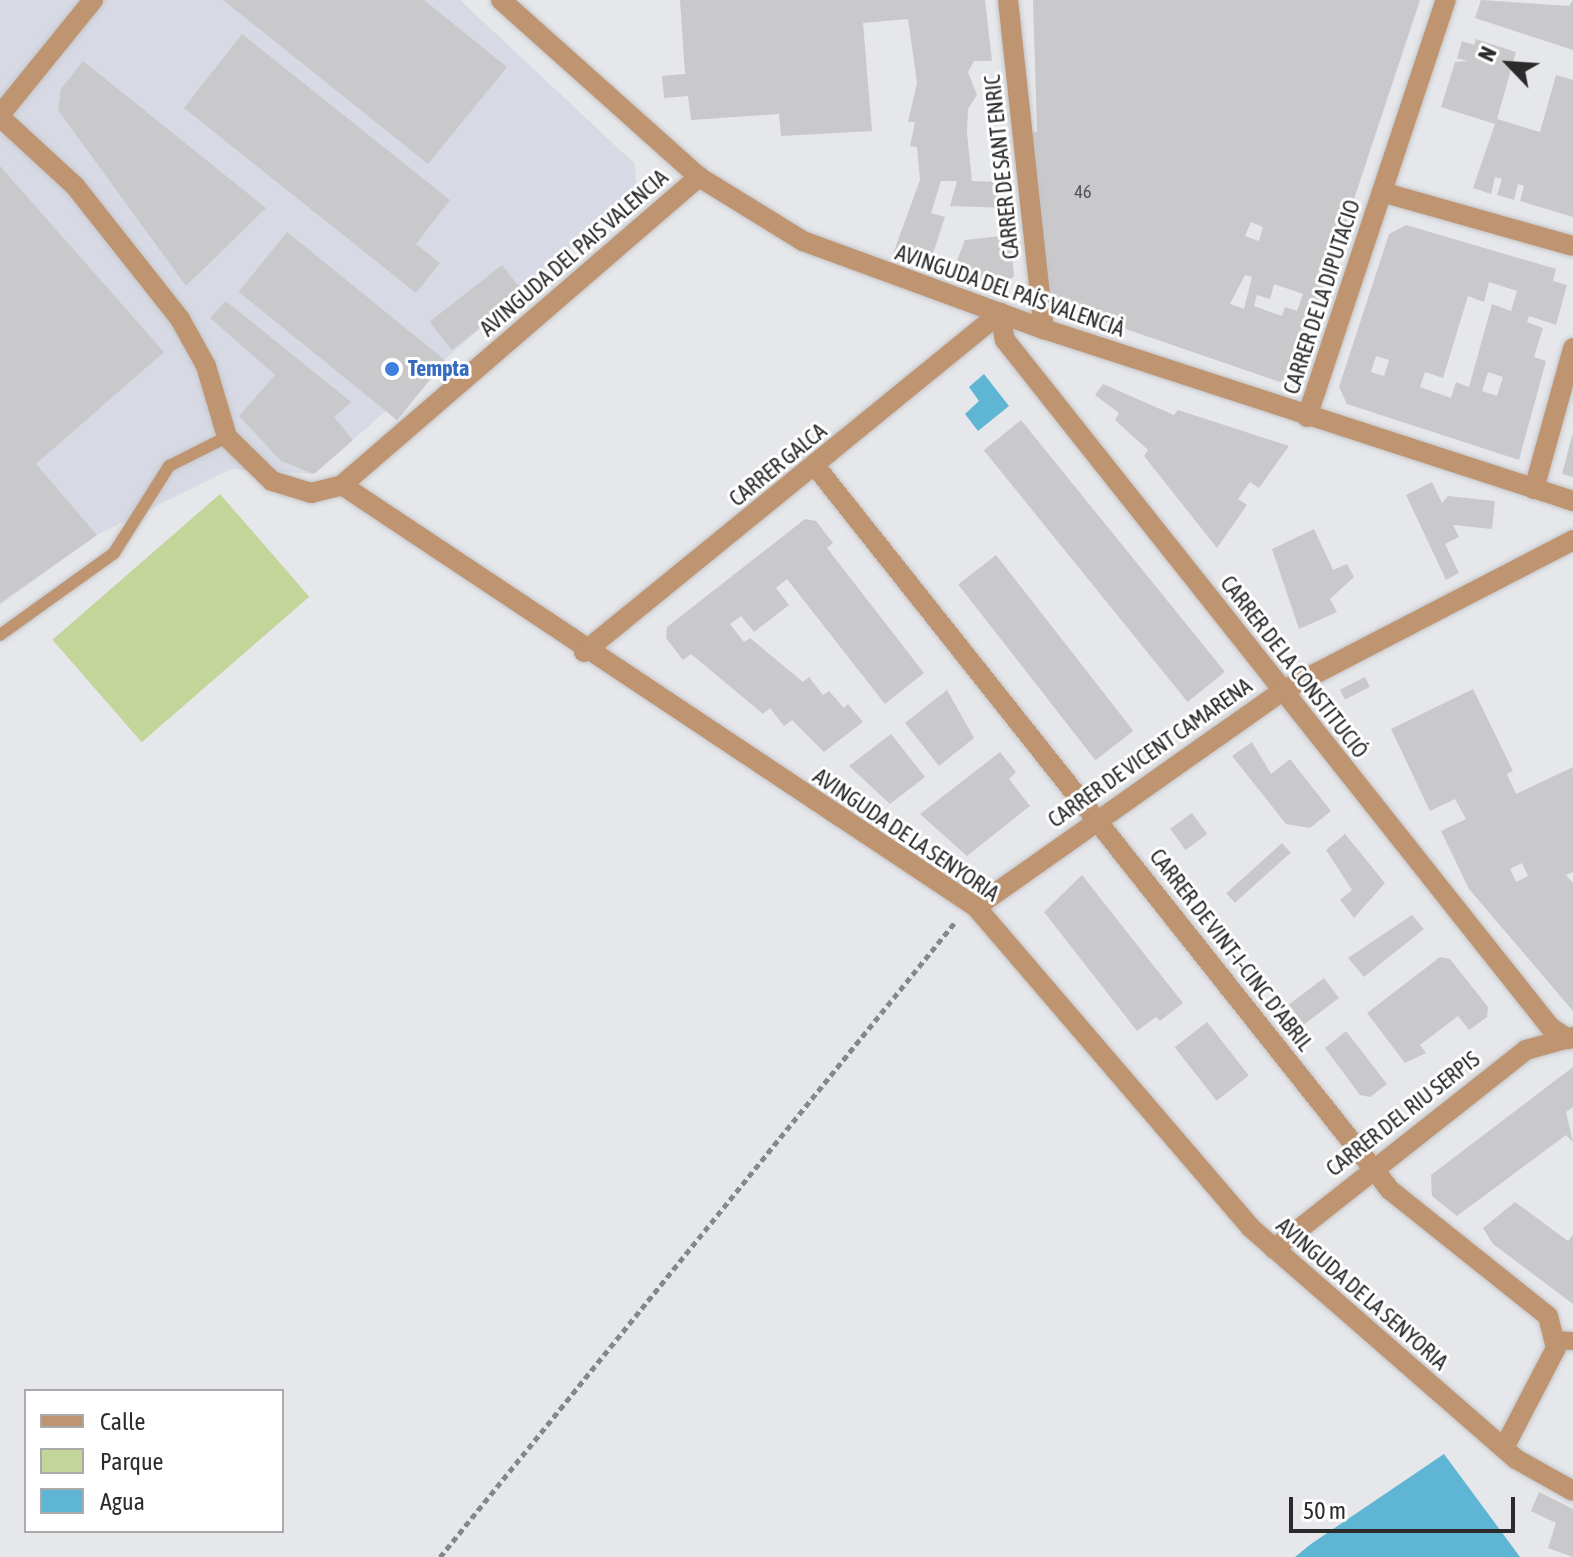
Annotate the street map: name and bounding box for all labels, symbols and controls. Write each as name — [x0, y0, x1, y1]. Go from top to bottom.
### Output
north arrow — [1469, 24, 1549, 104]
text: N — [1473, 42, 1502, 65]
street label: CARRER DE SANT ENRIC — [979, 73, 1025, 261]
street label: AVINGUDA DEL PAIS VALENCIA — [475, 164, 673, 342]
house number: 46 — [1075, 181, 1091, 203]
street label: CARRER DE LA DIPUTACIO — [1278, 197, 1366, 397]
street label: AVINGUDA DEL PAÍS VALENCIÀ — [892, 239, 1128, 343]
place label: Tempta — [408, 356, 469, 382]
marker: Tempta — [383, 360, 401, 378]
street label: CARRER GALCA — [724, 418, 832, 512]
street label: CARRER DE LA CONSTITUCIÓ — [1215, 571, 1373, 763]
street label: CARRER DE VICENT CAMARENA — [1043, 673, 1257, 833]
street label: AVINGUDA DE LA SENYORIA — [808, 763, 1004, 907]
street label: CARRER DE VINT-I-CINC D'ABRIL — [1144, 844, 1318, 1056]
street label: CARRER DEL RIU SERPIS — [1321, 1046, 1485, 1182]
street label: AVINGUDA DE LA SENYORIA — [1271, 1212, 1453, 1376]
legend — [24, 1389, 284, 1533]
text: Calle — [100, 1408, 145, 1435]
text: Parque — [100, 1448, 163, 1475]
scale bar — [1293, 1481, 1519, 1531]
text: Agua — [100, 1488, 145, 1515]
text: 50 m — [1303, 1497, 1346, 1524]

